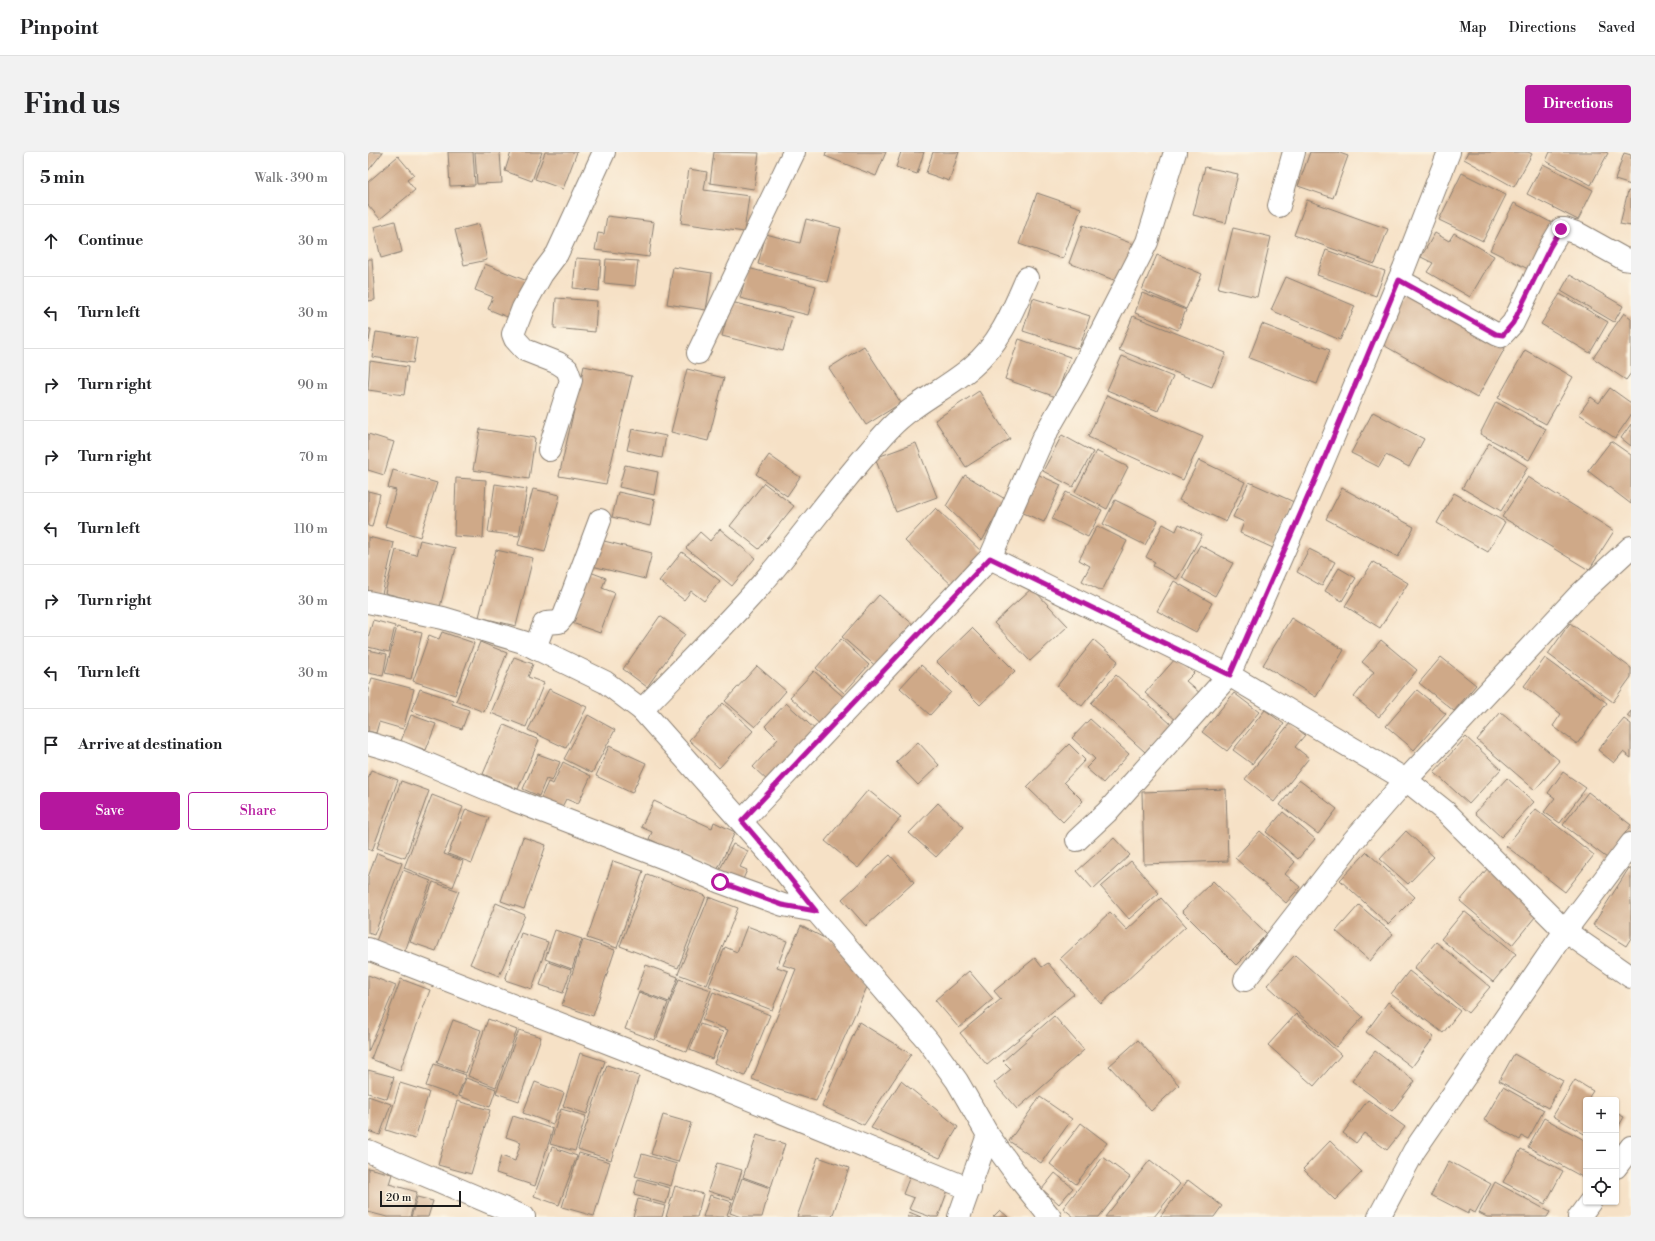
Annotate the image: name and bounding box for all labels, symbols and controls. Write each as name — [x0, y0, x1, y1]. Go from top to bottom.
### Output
text: Pinpoint — [20, 16, 99, 40]
text: Map — [1459, 19, 1487, 37]
text: Directions — [1509, 19, 1576, 37]
text: Saved — [1598, 19, 1635, 37]
button: Directions — [1525, 85, 1631, 123]
text: Find us — [24, 87, 120, 122]
text: 5 min — [40, 167, 85, 189]
text: Walk · 390 m — [255, 170, 328, 186]
route end — [1552, 220, 1570, 238]
icon: ahead — [40, 230, 62, 252]
text: Continue — [78, 231, 143, 250]
text: 30 m — [298, 233, 328, 249]
icon: left — [40, 302, 62, 324]
text: Turn left — [78, 303, 140, 322]
text: 30 m — [298, 305, 328, 321]
icon: right — [40, 374, 62, 396]
text: Turn right — [78, 375, 152, 394]
text: 90 m — [297, 377, 328, 393]
icon: right — [40, 446, 62, 468]
text: Turn right — [78, 447, 152, 466]
text: 70 m — [299, 449, 328, 465]
icon: left — [40, 518, 62, 540]
text: Turn left — [78, 519, 140, 538]
text: 110 m — [294, 521, 328, 537]
icon: right — [40, 590, 62, 612]
text: Turn right — [78, 591, 152, 610]
text: 30 m — [298, 593, 328, 609]
icon: left — [40, 662, 62, 684]
text: Turn left — [78, 663, 140, 682]
text: 30 m — [298, 665, 328, 681]
icon: arrive — [40, 734, 62, 756]
text: Arrive at destination — [78, 735, 222, 754]
button: Save — [40, 792, 180, 830]
button: Share — [188, 792, 328, 830]
route start — [711, 873, 729, 891]
map controls — [1583, 1097, 1619, 1205]
button: + — [1583, 1097, 1619, 1133]
button: − — [1583, 1133, 1619, 1169]
button: locate — [1583, 1169, 1619, 1205]
scale bar — [380, 1189, 461, 1208]
text: 20 m — [386, 1191, 411, 1205]

